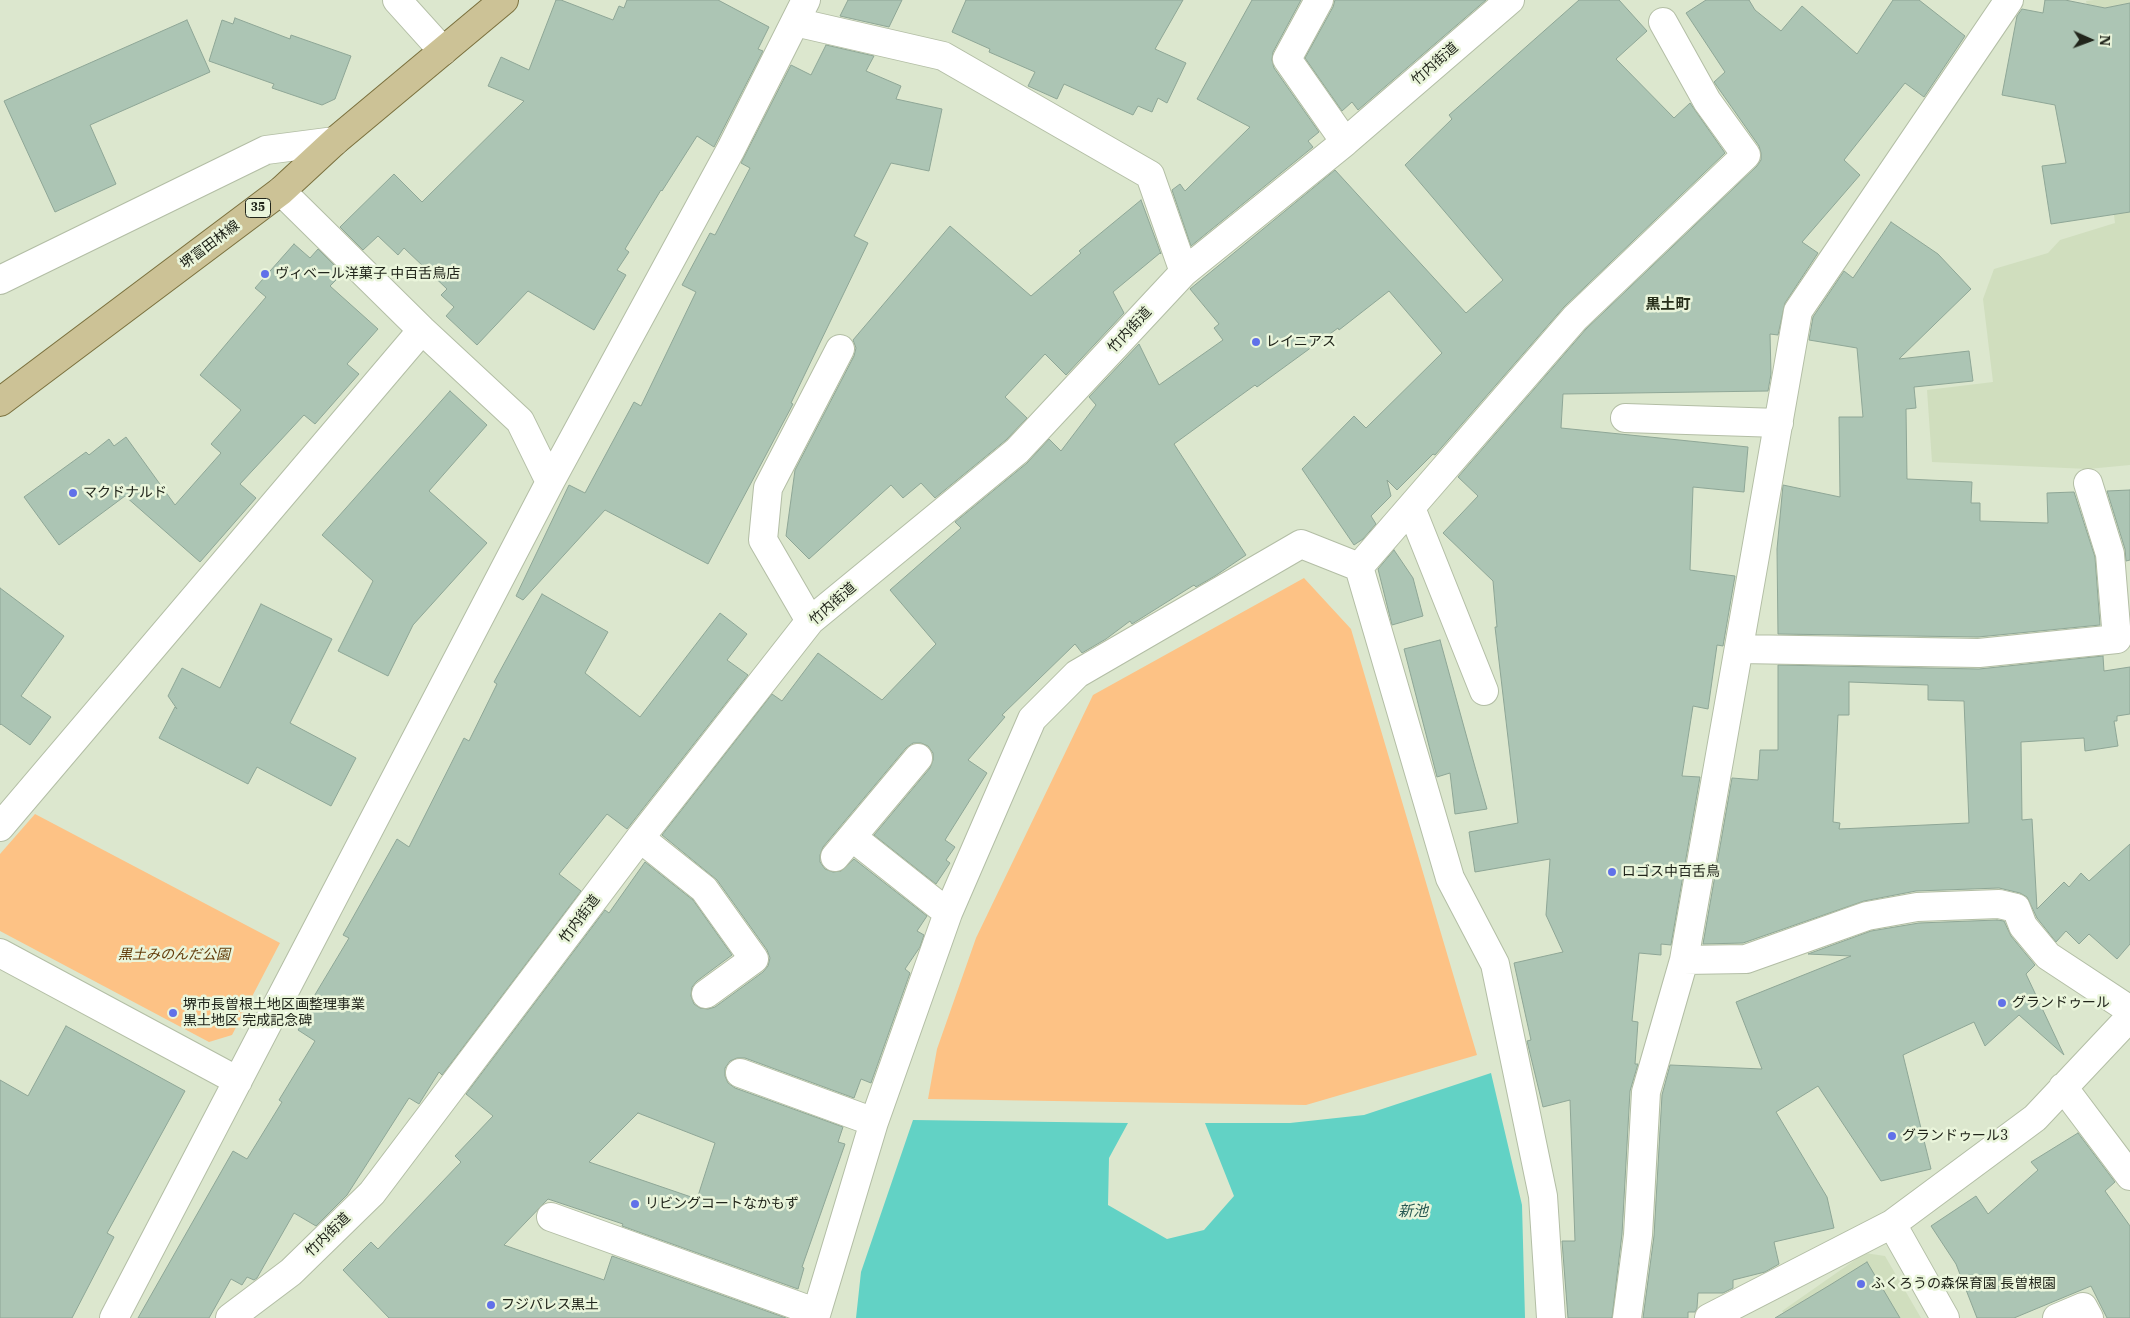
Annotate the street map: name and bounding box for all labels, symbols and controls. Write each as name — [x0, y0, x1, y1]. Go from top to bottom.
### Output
north arrow — [2065, 15, 2115, 65]
text: N — [2096, 35, 2114, 46]
street label: 竹内街道 — [1408, 39, 1462, 89]
road number: 35 — [246, 198, 270, 218]
street label: 堺富田林線 — [177, 217, 243, 273]
place label: ヴィベール洋菓子 中百舌鳥店 — [275, 266, 460, 282]
marker: ヴィベール洋菓子 中百舌鳥店 — [259, 268, 271, 280]
district label: 黒土町 — [1646, 296, 1690, 314]
street label: 竹内街道 — [1105, 304, 1155, 356]
place label: レイニアス — [1266, 334, 1336, 350]
marker: レイニアス — [1250, 336, 1262, 348]
place label: マクドナルド — [83, 485, 167, 501]
marker: マクドナルド — [67, 487, 79, 499]
street label: 竹内街道 — [806, 579, 860, 629]
place label: ロゴス中百舌鳥 — [1622, 864, 1720, 880]
marker: ロゴス中百舌鳥 — [1606, 866, 1618, 878]
street label: 竹内街道 — [556, 892, 604, 946]
park label: 黒土みのんだ公園 — [118, 947, 230, 963]
place label: グランドゥール — [2012, 995, 2110, 1011]
place label: 堺市長曽根土地区画整理事業 黒土地区 完成記念碑 — [183, 997, 365, 1030]
marker: グランドゥール — [1996, 997, 2008, 1009]
marker: 堺市長曽根土地区画整理事業 黒土地区 完成記念碑 — [167, 1007, 179, 1019]
place label: グランドゥール3 — [1902, 1128, 2008, 1144]
marker: グランドゥール3 — [1886, 1130, 1898, 1142]
place label: リビングコートなかもず — [645, 1196, 799, 1212]
marker: リビングコートなかもず — [629, 1198, 641, 1210]
water label: 新池 — [1398, 1203, 1428, 1221]
street label: 竹内街道 — [302, 1210, 354, 1260]
place label: ふくろうの森保育園 長曽根園 — [1871, 1276, 2056, 1292]
marker: ふくろうの森保育園 長曽根園 — [1855, 1278, 1867, 1290]
place label: フジパレス黒土 — [501, 1297, 599, 1313]
marker: フジパレス黒土 — [485, 1299, 497, 1311]

